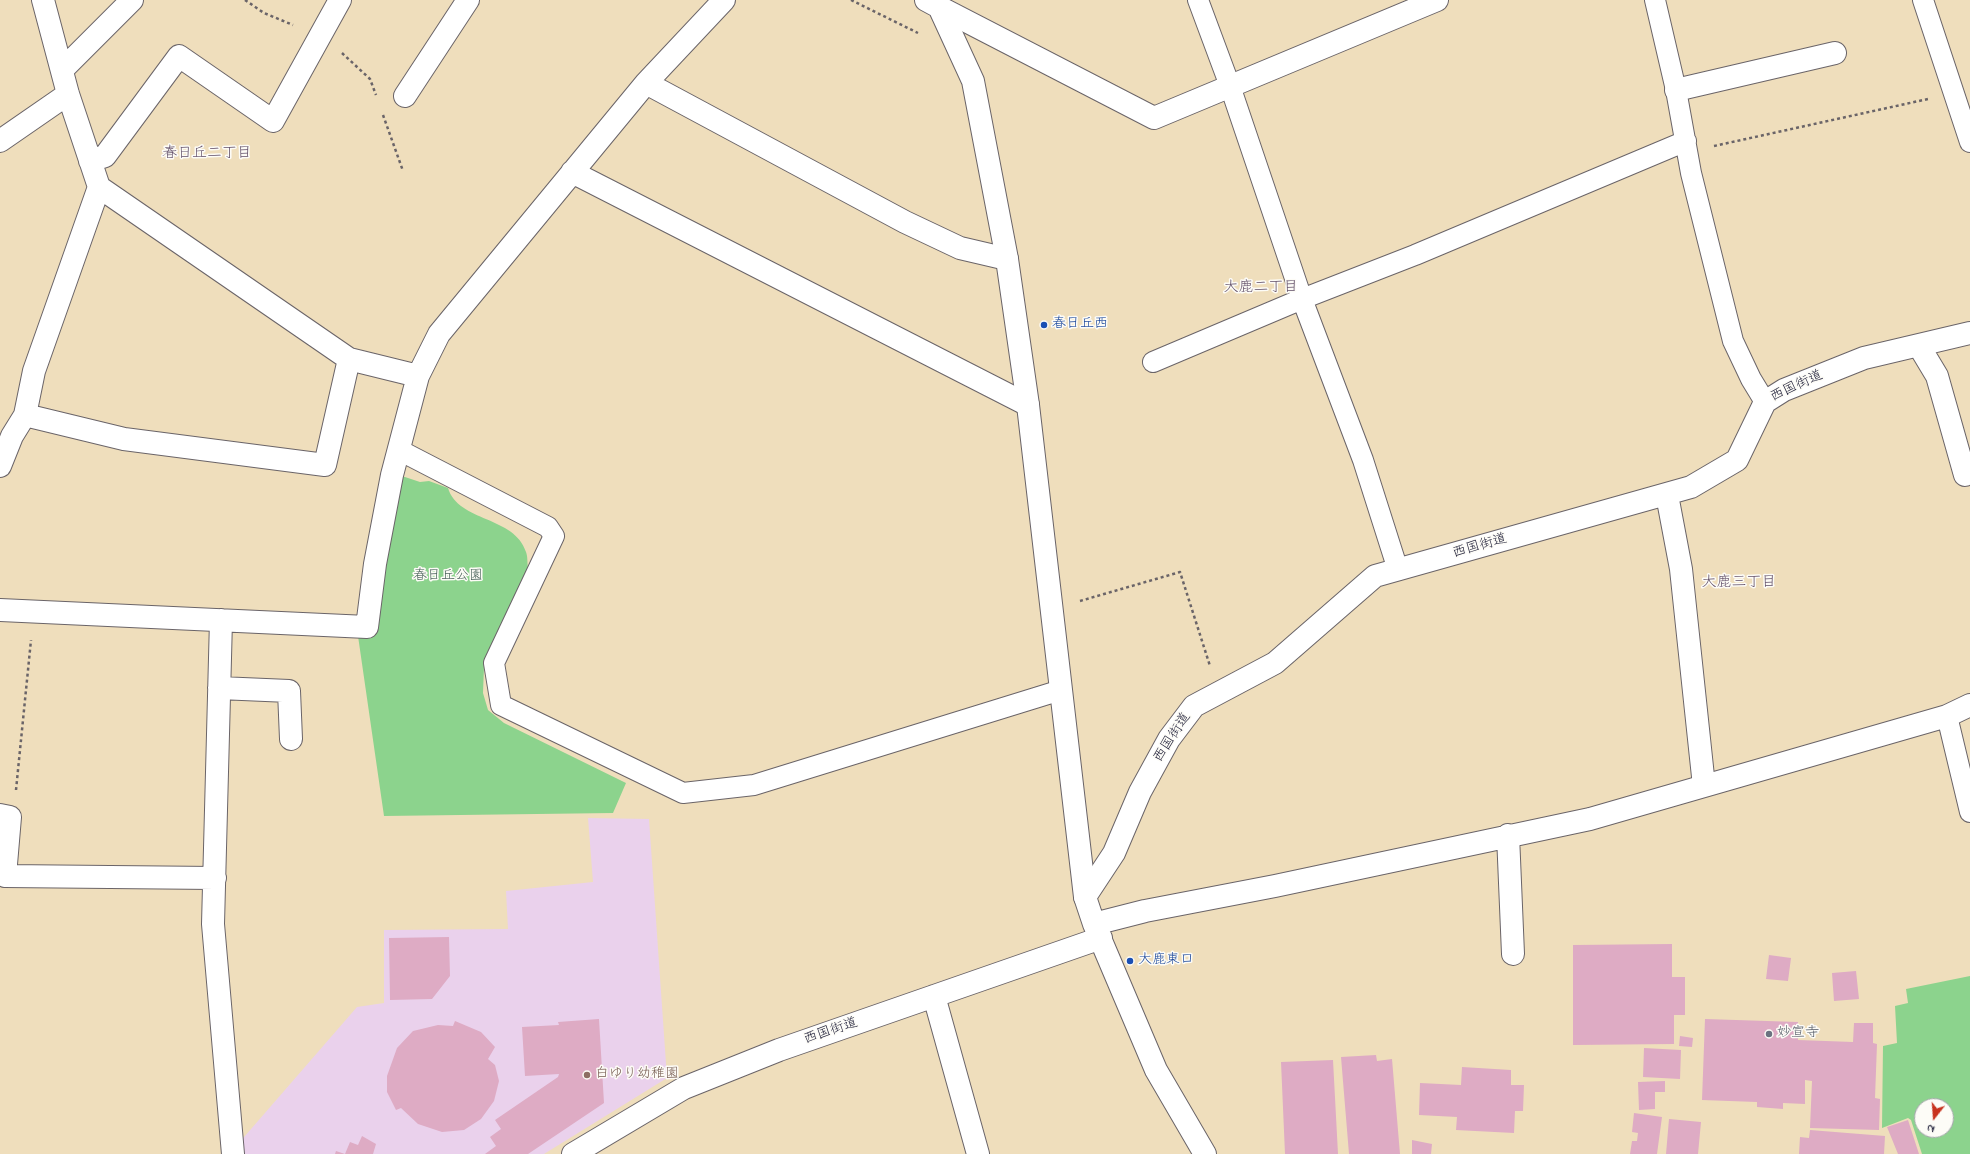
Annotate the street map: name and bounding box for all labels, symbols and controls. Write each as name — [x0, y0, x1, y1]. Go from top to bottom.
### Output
district label: 春日丘二丁目 — [162, 146, 252, 164]
district label: 大鹿二丁目 — [1224, 280, 1298, 298]
place label: 春日丘西 — [1052, 317, 1108, 333]
marker: 春日丘西 — [1039, 320, 1049, 330]
street label: 西国街道 — [1768, 368, 1826, 406]
street label: 西国街道 — [1451, 531, 1509, 563]
park label: 春日丘公園 — [413, 569, 483, 585]
district label: 大鹿三丁目 — [1702, 575, 1776, 593]
street label: 西国街道 — [1151, 710, 1195, 766]
place label: 大鹿東口 — [1138, 953, 1194, 969]
marker: 大鹿東口 — [1125, 956, 1135, 966]
street label: 西国街道 — [802, 1015, 860, 1049]
place label: 妙宣寺 — [1777, 1026, 1819, 1042]
marker: 妙宣寺 — [1764, 1029, 1774, 1039]
place label: 白ゆり幼稚園 — [595, 1067, 679, 1083]
marker: 白ゆり幼稚園 — [582, 1070, 592, 1080]
north arrow — [1914, 1098, 1954, 1138]
text: N — [1925, 1120, 1937, 1137]

